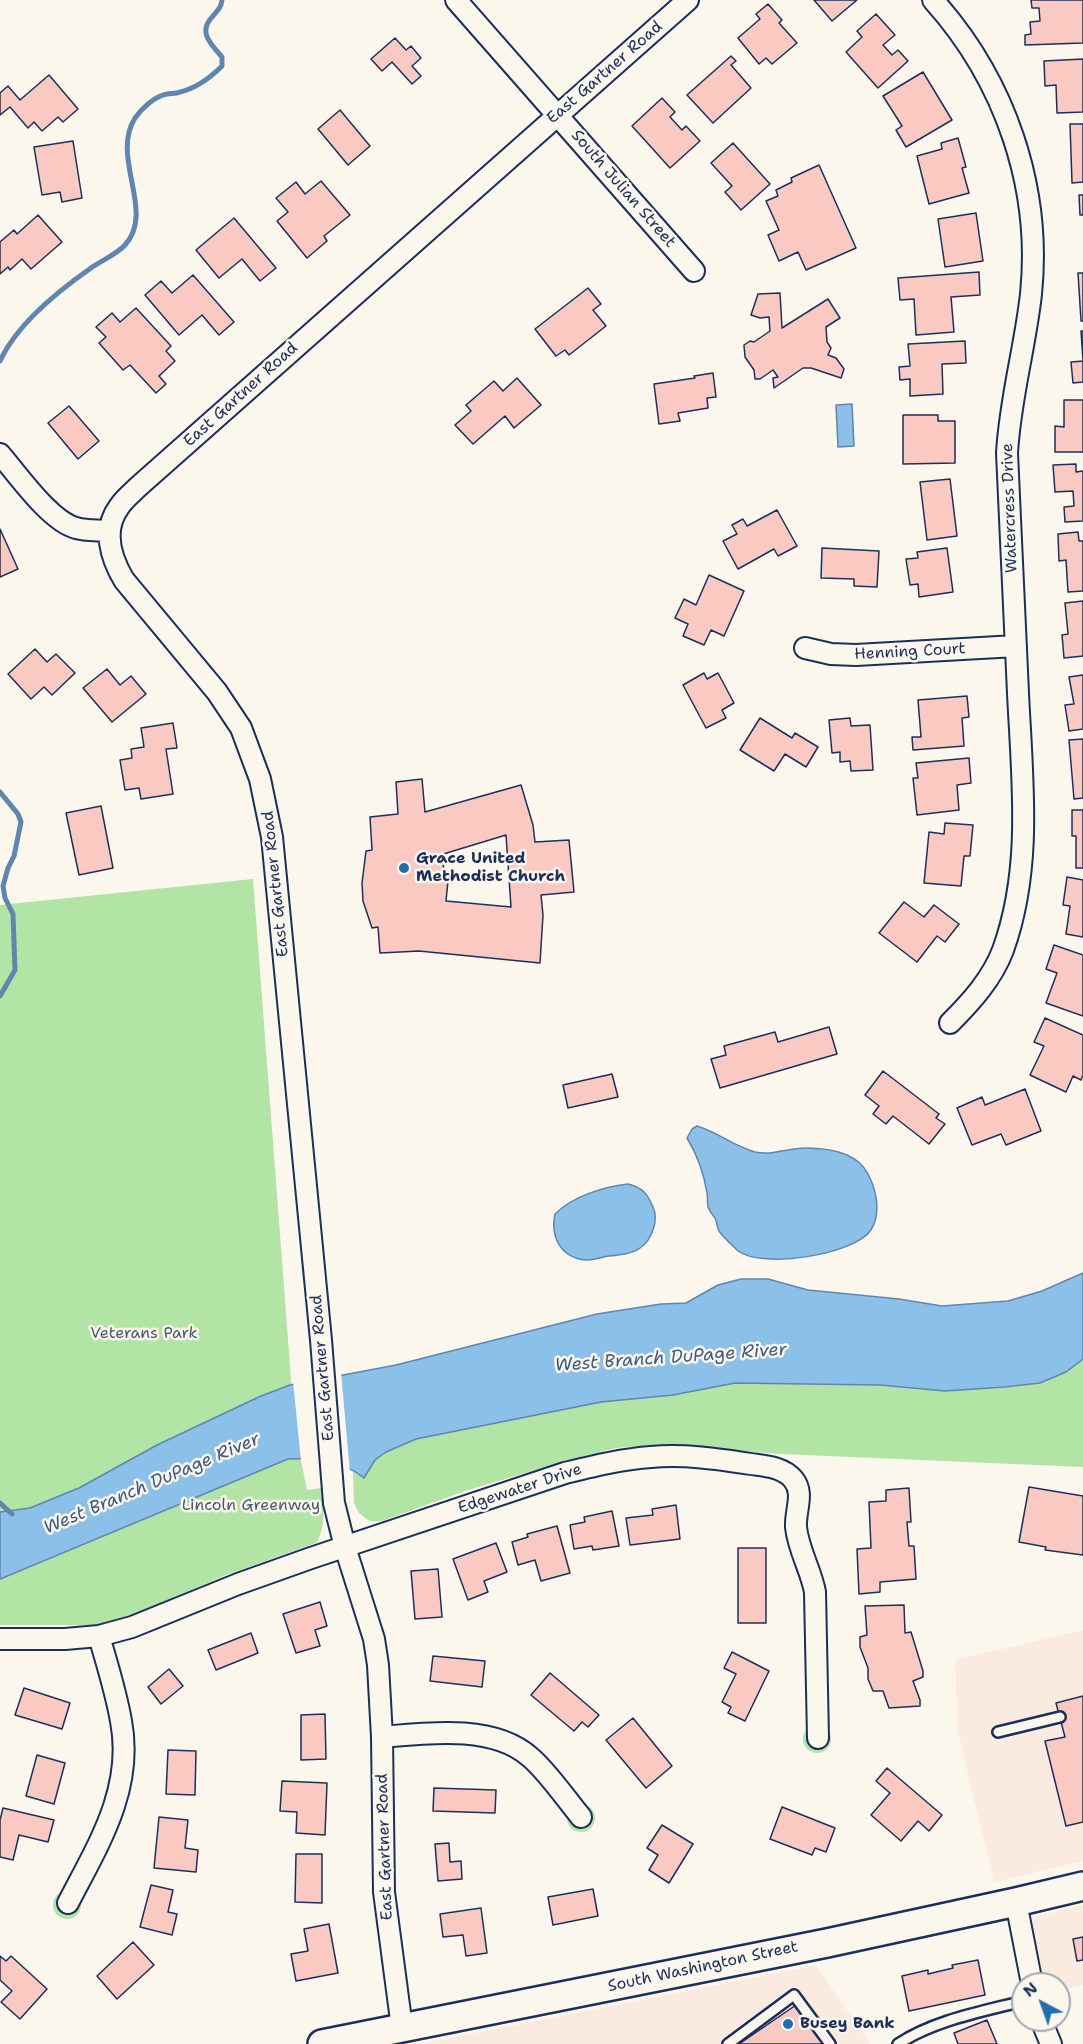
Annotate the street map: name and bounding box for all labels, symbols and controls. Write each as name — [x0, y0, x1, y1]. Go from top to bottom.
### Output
street label: East Gartner Road — [543, 18, 667, 128]
street label: South Julian Street — [567, 126, 679, 252]
street label: East Gartner Road — [180, 339, 302, 451]
street label: Watercress Drive — [998, 443, 1022, 573]
street label: Henning Court — [854, 639, 966, 665]
street label: East Gartner Road — [259, 810, 293, 958]
place label: Grace United Methodist Church — [416, 849, 565, 887]
marker: Grace United Methodist Church — [397, 861, 411, 875]
street label: East Gartner Road — [307, 1294, 339, 1442]
park label: Veterans Park — [90, 1324, 198, 1344]
water label: West Branch DuPage River — [554, 1339, 788, 1377]
water label: West Branch DuPage River — [41, 1429, 263, 1539]
street label: Edgewater Drive — [456, 1460, 584, 1518]
park label: Lincoln Greenway — [182, 1496, 320, 1516]
street label: East Gartner Road — [373, 1773, 397, 1921]
street label: South Washington Street — [606, 1937, 800, 1997]
north arrow — [1011, 1972, 1071, 2032]
text: N — [1018, 1977, 1042, 2002]
place label: Busey Bank — [800, 2014, 895, 2034]
marker: Busey Bank — [781, 2017, 795, 2031]

